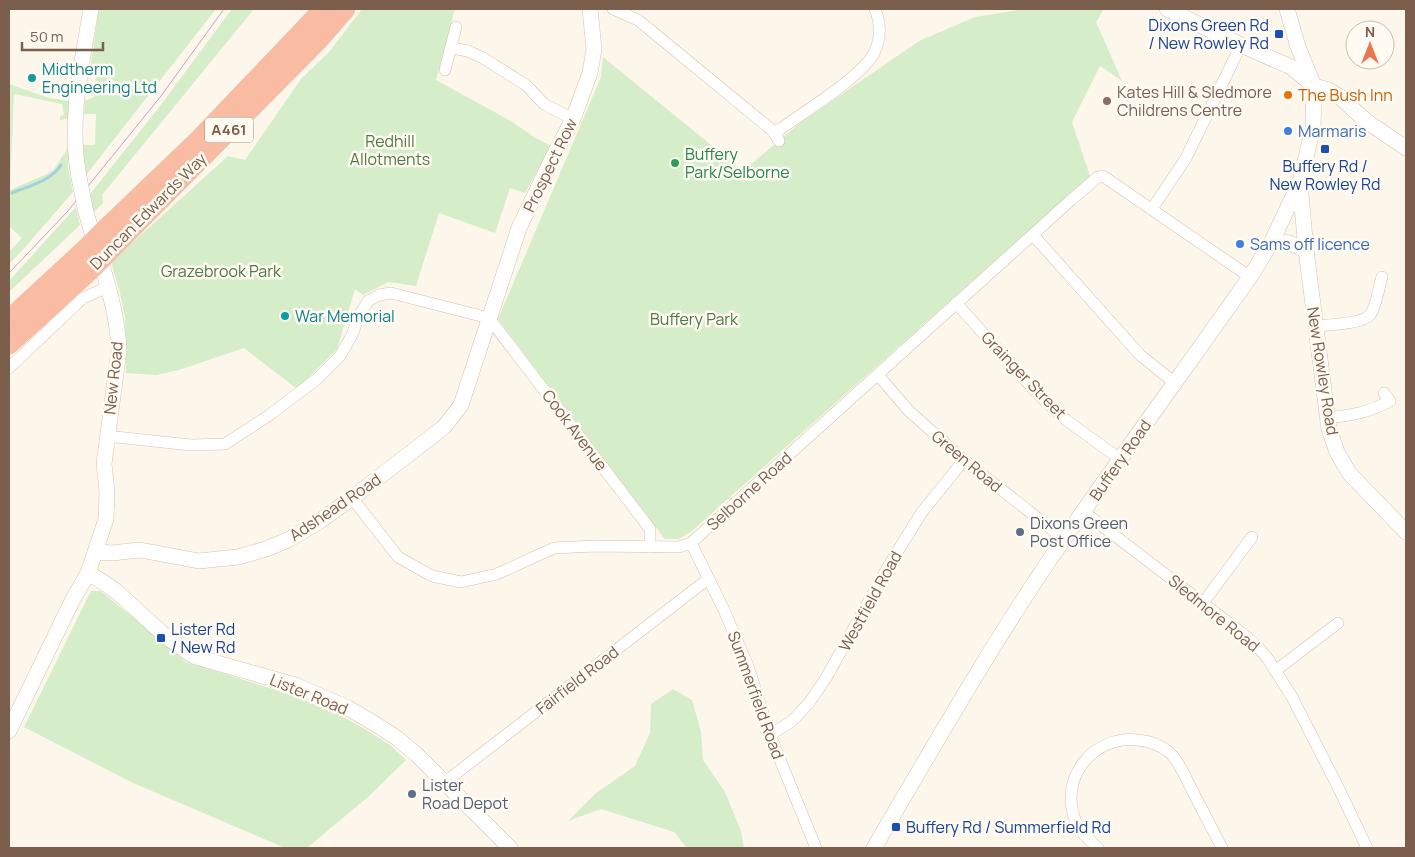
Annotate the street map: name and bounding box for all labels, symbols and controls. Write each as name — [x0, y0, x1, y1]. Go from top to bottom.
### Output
place label: Dixons Green Rd / New Rowley Rd — [1148, 14, 1269, 54]
scale bar — [22, 20, 104, 52]
north arrow — [1345, 20, 1395, 70]
text: N — [1365, 22, 1375, 41]
text: 50 m — [30, 26, 64, 47]
marker: Dixons Green Rd / New Rowley Rd — [1273, 28, 1285, 40]
place label: Midtherm Engineering Ltd — [42, 58, 157, 98]
marker: Midtherm Engineering Ltd — [26, 72, 38, 84]
place label: Kates Hill & Sledmore Childrens Centre — [1117, 81, 1272, 121]
place label: The Bush Inn — [1298, 84, 1393, 106]
marker: The Bush Inn — [1282, 89, 1294, 101]
marker: Kates Hill & Sledmore Childrens Centre — [1101, 95, 1113, 107]
street label: Prospect Row — [518, 114, 582, 216]
road number: A461 — [205, 118, 253, 142]
place label: Marmaris — [1298, 120, 1366, 142]
marker: Marmaris — [1282, 125, 1294, 137]
park label: Redhill Allotments — [350, 130, 430, 170]
place label: Buffery Park/Selborne — [685, 143, 790, 183]
marker: Buffery Rd / New Rowley Rd — [1319, 143, 1331, 155]
street label: Duncan Edwards Way — [85, 147, 212, 274]
place label: Buffery Rd / New Rowley Rd — [1269, 155, 1381, 195]
marker: Buffery Park/Selborne — [669, 157, 681, 169]
place label: Sams off licence — [1250, 233, 1370, 255]
marker: Sams off licence — [1234, 238, 1246, 250]
park label: Grazebrook Park — [161, 260, 282, 282]
place label: War Memorial — [295, 305, 395, 327]
street label: New Rowley Road — [1302, 305, 1344, 437]
park label: Buffery Park — [650, 308, 739, 330]
marker: War Memorial — [279, 310, 291, 322]
street label: Grainger Street — [977, 326, 1071, 424]
street label: New Road — [98, 340, 128, 416]
street label: Cook Avenue — [537, 385, 613, 475]
street label: Buffery Road — [1084, 415, 1156, 505]
street label: Green Road — [927, 425, 1007, 497]
street label: Selborne Road — [702, 447, 796, 535]
street label: Adshead Road — [285, 468, 385, 546]
place label: Dixons Green Post Office — [1030, 512, 1128, 552]
marker: Dixons Green Post Office — [1014, 526, 1026, 538]
street label: Westfield Road — [833, 547, 907, 655]
street label: Sledmore Road — [1164, 569, 1264, 657]
place label: Lister Rd / New Rd — [171, 618, 235, 658]
street label: Summerfield Road — [723, 628, 789, 762]
marker: Lister Rd / New Rd — [155, 632, 167, 644]
street label: Fairfield Road — [531, 641, 623, 719]
street label: Lister Road — [267, 668, 351, 720]
place label: Lister Road Depot — [422, 774, 508, 814]
marker: Lister Road Depot — [406, 788, 418, 800]
place label: Buffery Rd / Summerfield Rd — [906, 816, 1111, 838]
marker: Buffery Rd / Summerfield Rd — [890, 821, 902, 833]

